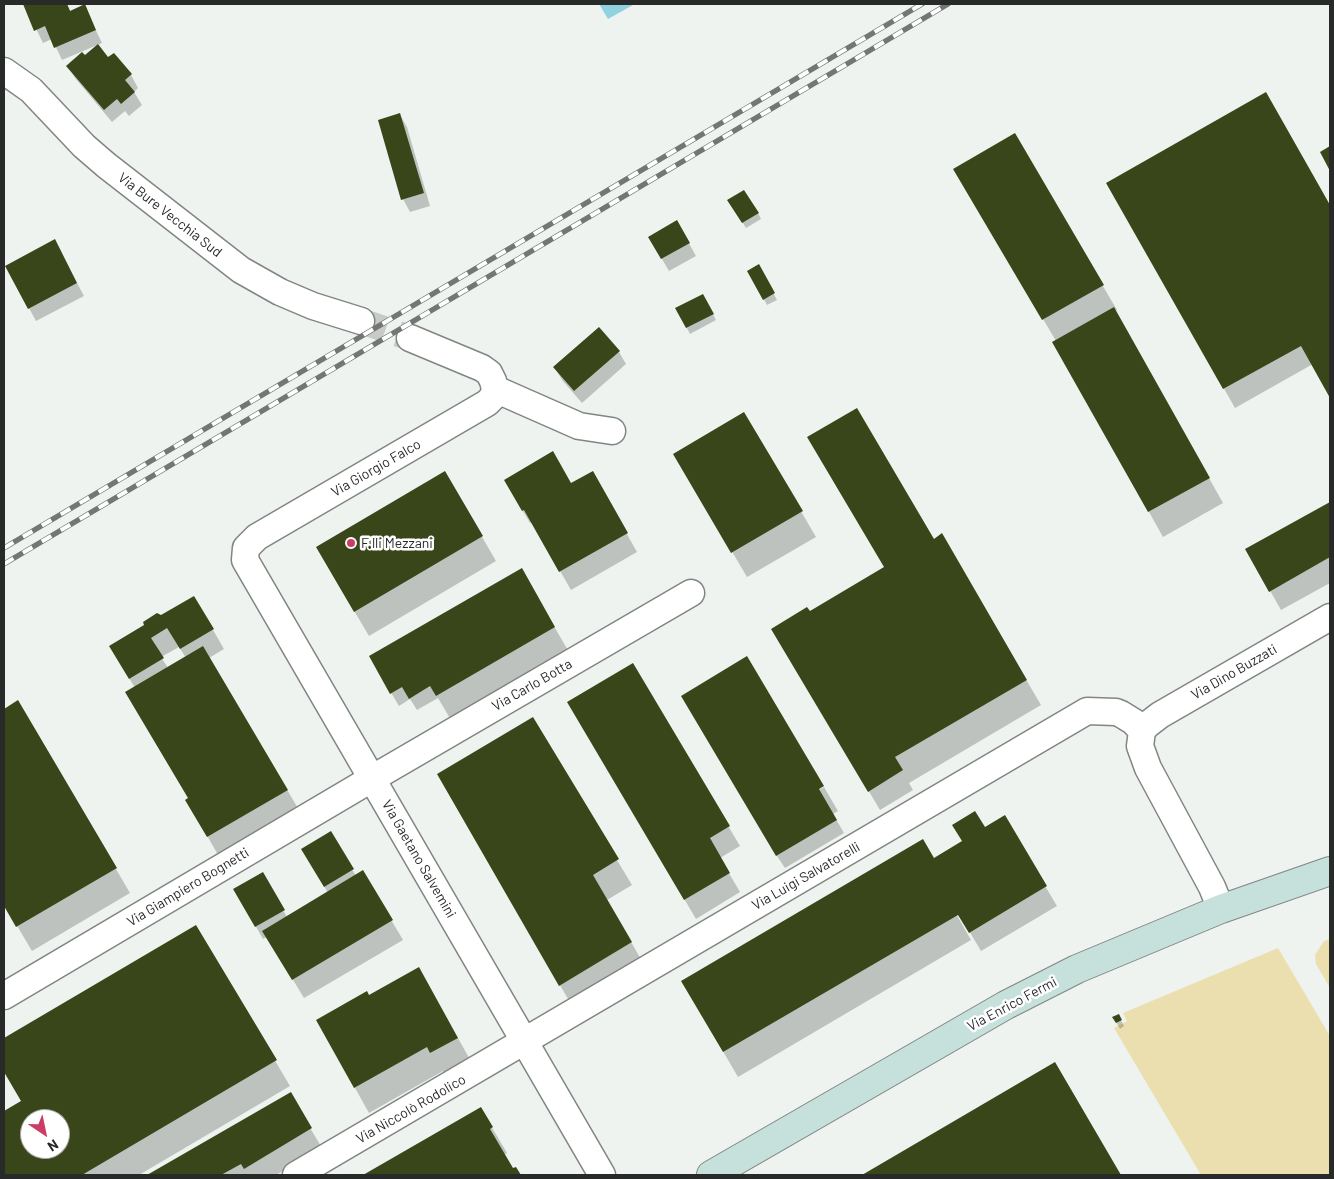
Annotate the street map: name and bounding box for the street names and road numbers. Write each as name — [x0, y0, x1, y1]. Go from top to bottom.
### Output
street label: Via Bure Vecchia Sud — [115, 169, 225, 261]
street label: Via Giorgio Falco — [328, 436, 424, 500]
street label: Via Dino Buzzati — [1188, 641, 1280, 703]
street label: Via Carlo Botta — [489, 655, 575, 715]
street label: Via Gaetano Salvemini — [378, 797, 460, 921]
street label: Via Luigi Salvatorelli — [749, 838, 863, 914]
street label: Via Giampiero Bognetti — [124, 844, 252, 930]
street label: Via Enrico Fermi — [964, 973, 1060, 1035]
street label: Via Niccolò Rodolico — [353, 1071, 469, 1147]

